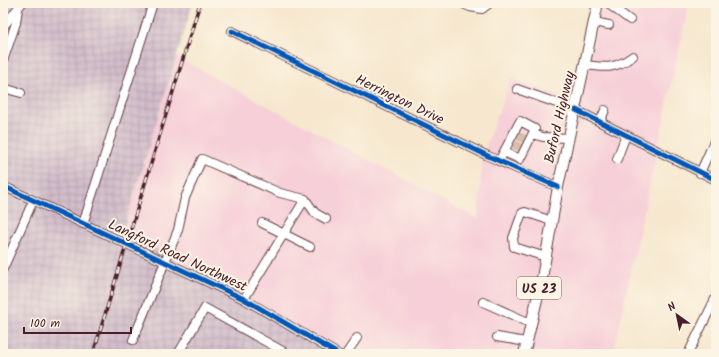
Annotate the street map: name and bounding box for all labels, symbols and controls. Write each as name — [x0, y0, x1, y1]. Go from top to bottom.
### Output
street label: Herrington Drive — [351, 69, 448, 131]
street label: Buford Highway — [539, 69, 581, 165]
street label: Langford Road Northwest — [104, 214, 251, 298]
road number: US 23 — [517, 277, 561, 299]
north arrow — [657, 295, 697, 335]
text: N — [664, 298, 680, 317]
scale bar — [24, 309, 131, 335]
text: 100 m — [30, 314, 61, 333]

